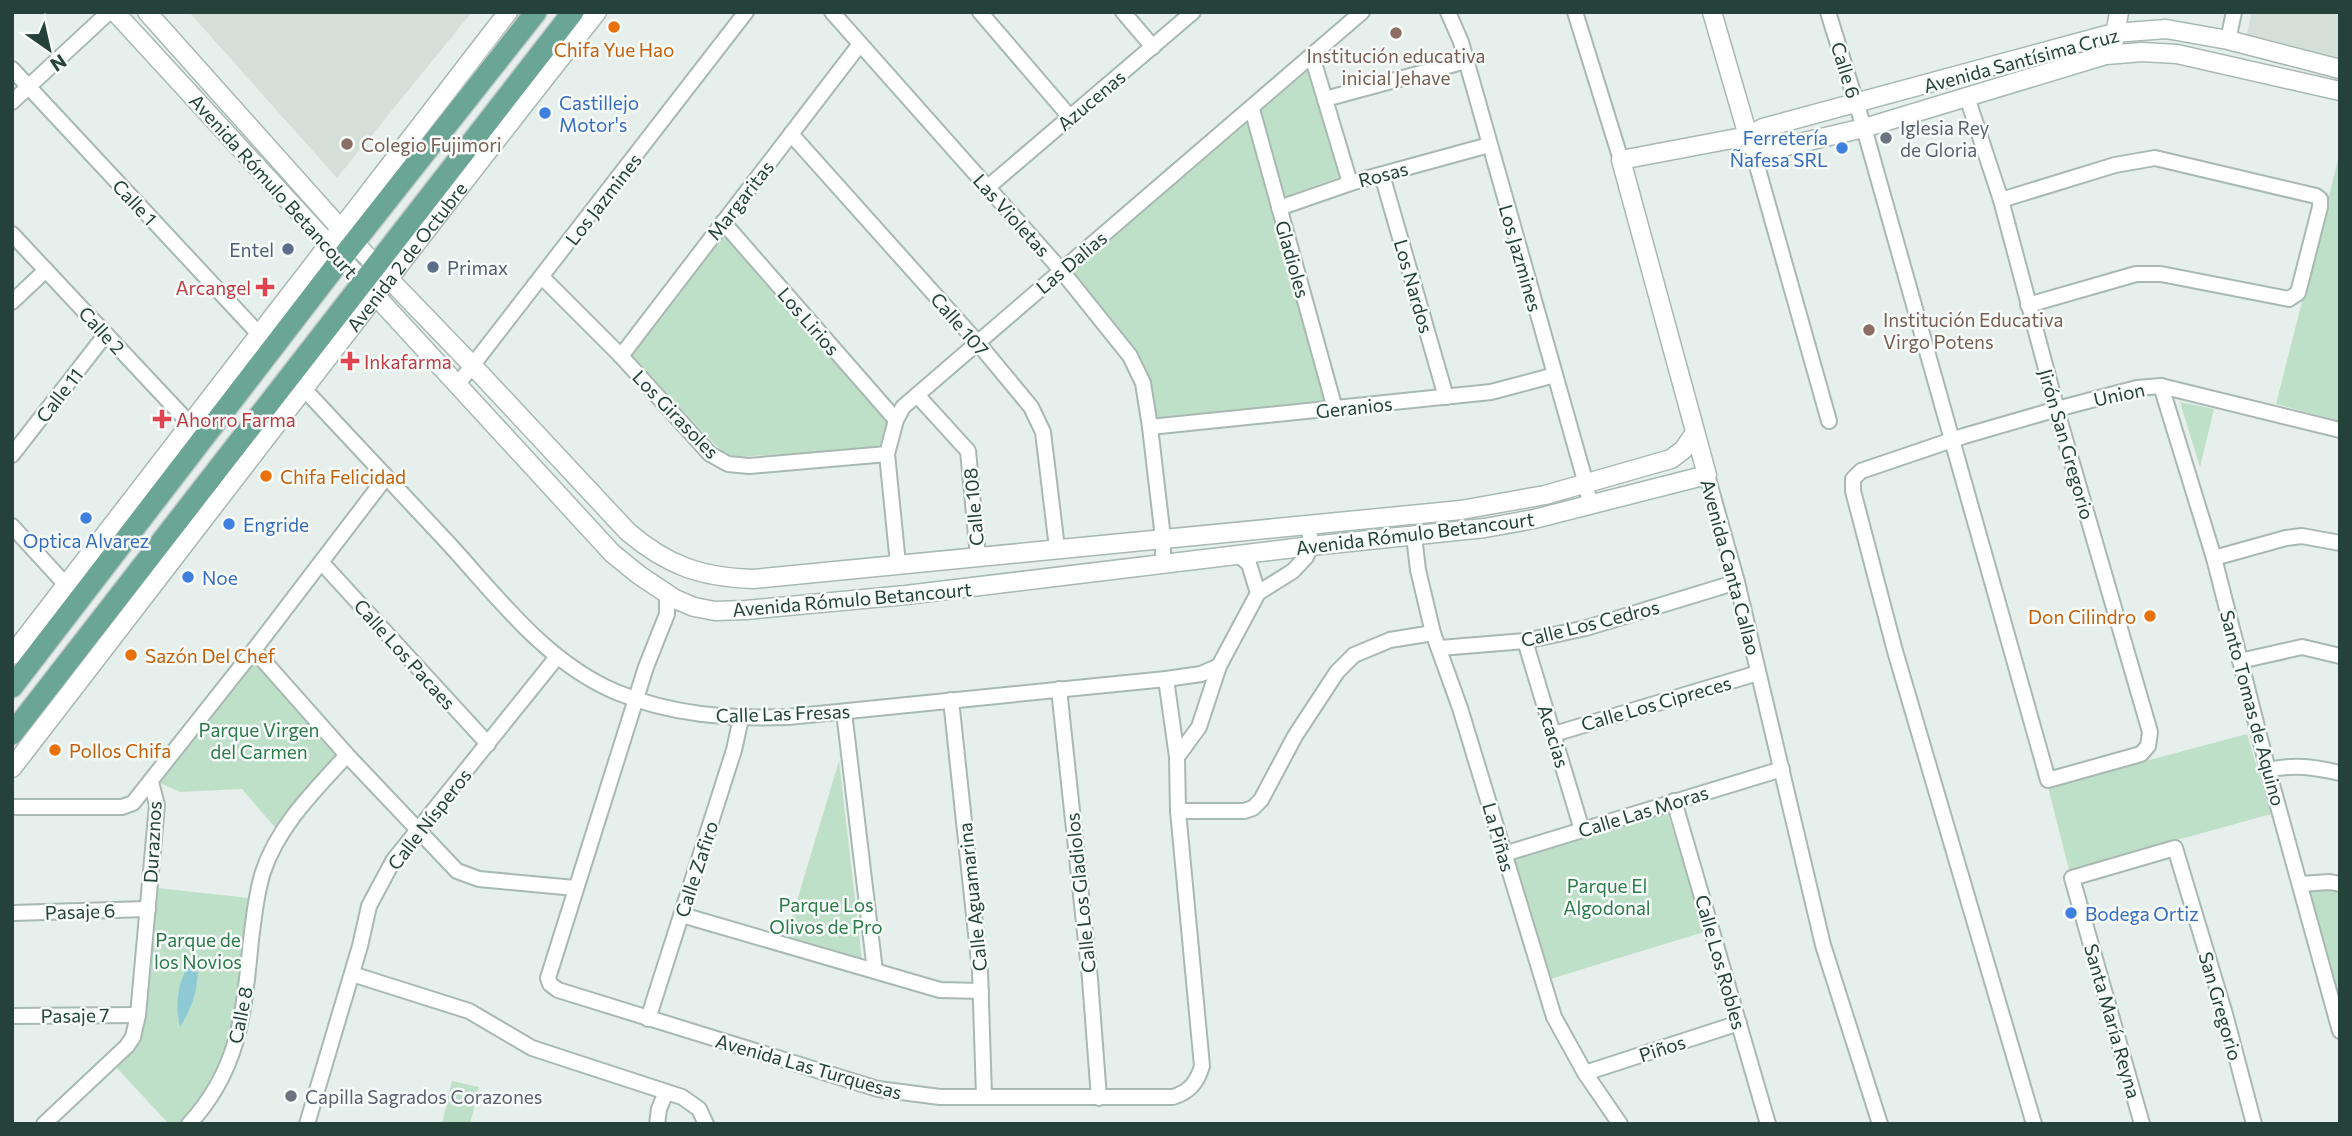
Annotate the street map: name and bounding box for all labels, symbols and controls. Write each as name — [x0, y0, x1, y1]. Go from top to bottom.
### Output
north arrow — [14, 14, 84, 84]
marker: Chifa Yue Hao — [606, 19, 622, 35]
street label: Avenida Santísima Cruz — [1921, 23, 2121, 97]
marker: Institución educativa inicial Jehave — [1388, 25, 1404, 41]
place label: Chifa Yue Hao — [554, 38, 674, 61]
street label: Calle 6 — [1827, 39, 1865, 101]
place label: Institución educativa inicial Jehave — [1306, 44, 1486, 89]
text: N — [46, 50, 71, 77]
street label: Azucenas — [1052, 65, 1130, 135]
street label: Avenida Rómulo Betancourt — [185, 89, 363, 283]
place label: Castillejo Motor's — [559, 91, 639, 136]
marker: Castillejo Motor's — [537, 105, 553, 121]
place label: Iglesia Rey de Gloria — [1900, 116, 1989, 161]
place label: Ferretería Ñafesa SRL — [1730, 126, 1828, 171]
marker: Iglesia Rey de Gloria — [1878, 130, 1894, 146]
place label: Colegio Fujimori — [361, 133, 502, 156]
marker: Colegio Fujimori — [339, 136, 355, 152]
marker: Ferretería Ñafesa SRL — [1834, 140, 1850, 156]
street label: Los Jazmines — [560, 148, 646, 250]
street label: Margaritas — [702, 156, 778, 244]
street label: Rosas — [1356, 156, 1410, 192]
street label: Las Violetas — [969, 169, 1055, 261]
street label: Calle 1 — [108, 174, 162, 230]
street label: Avenida 2 de Octubre — [341, 177, 471, 336]
street label: Los Jazmines — [1495, 202, 1547, 314]
street label: Gladioles — [1271, 218, 1315, 300]
street label: Las Dalias — [1031, 226, 1111, 298]
street label: Los Nardos — [1390, 236, 1438, 336]
place label: Entel — [229, 238, 274, 261]
marker: Entel — [280, 241, 296, 257]
place label: Primax — [447, 256, 508, 279]
marker: Primax — [425, 259, 441, 275]
place label: Arcangel — [175, 276, 251, 299]
marker: Arcangel — [257, 279, 273, 295]
street label: Los Lirios — [773, 282, 845, 360]
street label: Calle 107 — [926, 287, 994, 361]
street label: Calle 2 — [74, 301, 130, 359]
place label: Institución Educativa Virgo Potens — [1883, 308, 2063, 353]
marker: Institución Educativa Virgo Potens — [1861, 322, 1877, 338]
place label: Inkafarma — [364, 350, 452, 373]
marker: Inkafarma — [342, 353, 358, 369]
street label: Calle 11 — [31, 363, 87, 427]
street label: Los Girasoles — [628, 365, 724, 463]
street label: Jirón San Gregorio — [2034, 366, 2100, 522]
street label: Union — [2091, 377, 2147, 411]
street label: Geranios — [1315, 392, 1393, 422]
place label: Ahorro Farma — [176, 408, 296, 431]
marker: Ahorro Farma — [154, 411, 170, 427]
place label: Chifa Felicidad — [280, 465, 406, 488]
street label: Calle 108 — [958, 467, 988, 547]
marker: Chifa Felicidad — [258, 468, 274, 484]
street label: Avenida Canta Callao — [1696, 476, 1766, 658]
street label: Avenida Rómulo Betancourt — [1294, 507, 1536, 559]
marker: Optica Alvarez — [78, 510, 94, 526]
place label: Engride — [243, 513, 309, 536]
marker: Engride — [221, 516, 237, 532]
place label: Optica Alvarez — [23, 529, 149, 552]
place label: Noe — [202, 566, 238, 589]
marker: Noe — [180, 569, 196, 585]
street label: Avenida Rómulo Betancourt — [731, 577, 973, 621]
street label: Calle Los Pacaes — [349, 594, 461, 714]
street label: Calle Los Cedros — [1518, 595, 1662, 651]
place label: Don Cilindro — [2028, 605, 2136, 628]
marker: Don Cilindro — [2142, 608, 2158, 624]
street label: Santo Tomas de Aquino — [2216, 608, 2290, 808]
place label: Sazón Del Chef — [145, 644, 276, 667]
marker: Sazón Del Chef — [123, 647, 139, 663]
street label: Calle Los Cipreces — [1578, 671, 1734, 735]
street label: Calle Las Fresas — [715, 699, 851, 727]
street label: Acacias — [1534, 702, 1574, 770]
park label: Parque Virgen del Carmen — [198, 718, 320, 763]
place label: Pollos Chifa — [69, 739, 171, 762]
marker: Pollos Chifa — [47, 742, 63, 758]
street label: Calle Nísperos — [382, 764, 476, 874]
street label: Calle Las Moras — [1575, 780, 1711, 842]
street label: Duraznos — [138, 800, 166, 884]
street label: La Piñas — [1478, 800, 1520, 874]
street label: Calle Los Gladiolos — [1060, 812, 1100, 974]
street label: Calle Zafiro — [670, 818, 722, 920]
street label: Calle Aguamarina — [953, 821, 991, 973]
park label: Parque El Algodonal — [1563, 874, 1651, 919]
street label: Calle Los Robles — [1691, 892, 1751, 1032]
park label: Parque Los Olivos de Pro — [769, 893, 883, 938]
street label: Pasaje 6 — [44, 898, 116, 924]
place label: Bodega Ortiz — [2085, 902, 2199, 925]
marker: Bodega Ortiz — [2063, 905, 2079, 921]
park label: Parque de los Novios — [154, 928, 242, 973]
street label: Santa María Reyna — [2080, 941, 2146, 1101]
street label: San Gregorio — [2194, 949, 2248, 1063]
street label: Calle 8 — [223, 984, 257, 1046]
street label: Pasaje 7 — [40, 1003, 110, 1027]
street label: Avenida Las Turquesas — [713, 1028, 905, 1104]
street label: Piños — [1636, 1030, 1688, 1066]
place label: Capilla Sagrados Corazones — [305, 1085, 542, 1108]
marker: Capilla Sagrados Corazones — [283, 1088, 299, 1104]

